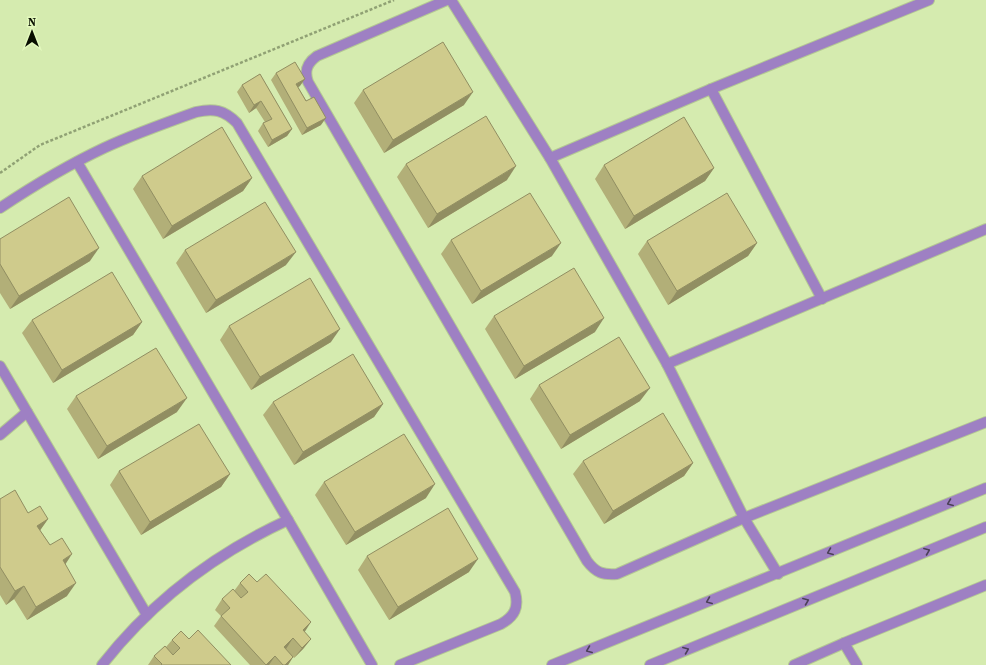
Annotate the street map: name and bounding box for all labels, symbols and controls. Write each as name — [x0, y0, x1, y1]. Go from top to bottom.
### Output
north arrow — [12, 12, 52, 52]
text: N — [28, 15, 36, 30]
one-way arrow — [946, 498, 953, 506]
one-way arrow — [826, 548, 833, 556]
one-way arrow — [922, 548, 930, 556]
one-way arrow — [706, 597, 713, 605]
one-way arrow — [803, 597, 810, 605]
one-way arrow — [585, 646, 592, 654]
one-way arrow — [682, 647, 690, 655]

